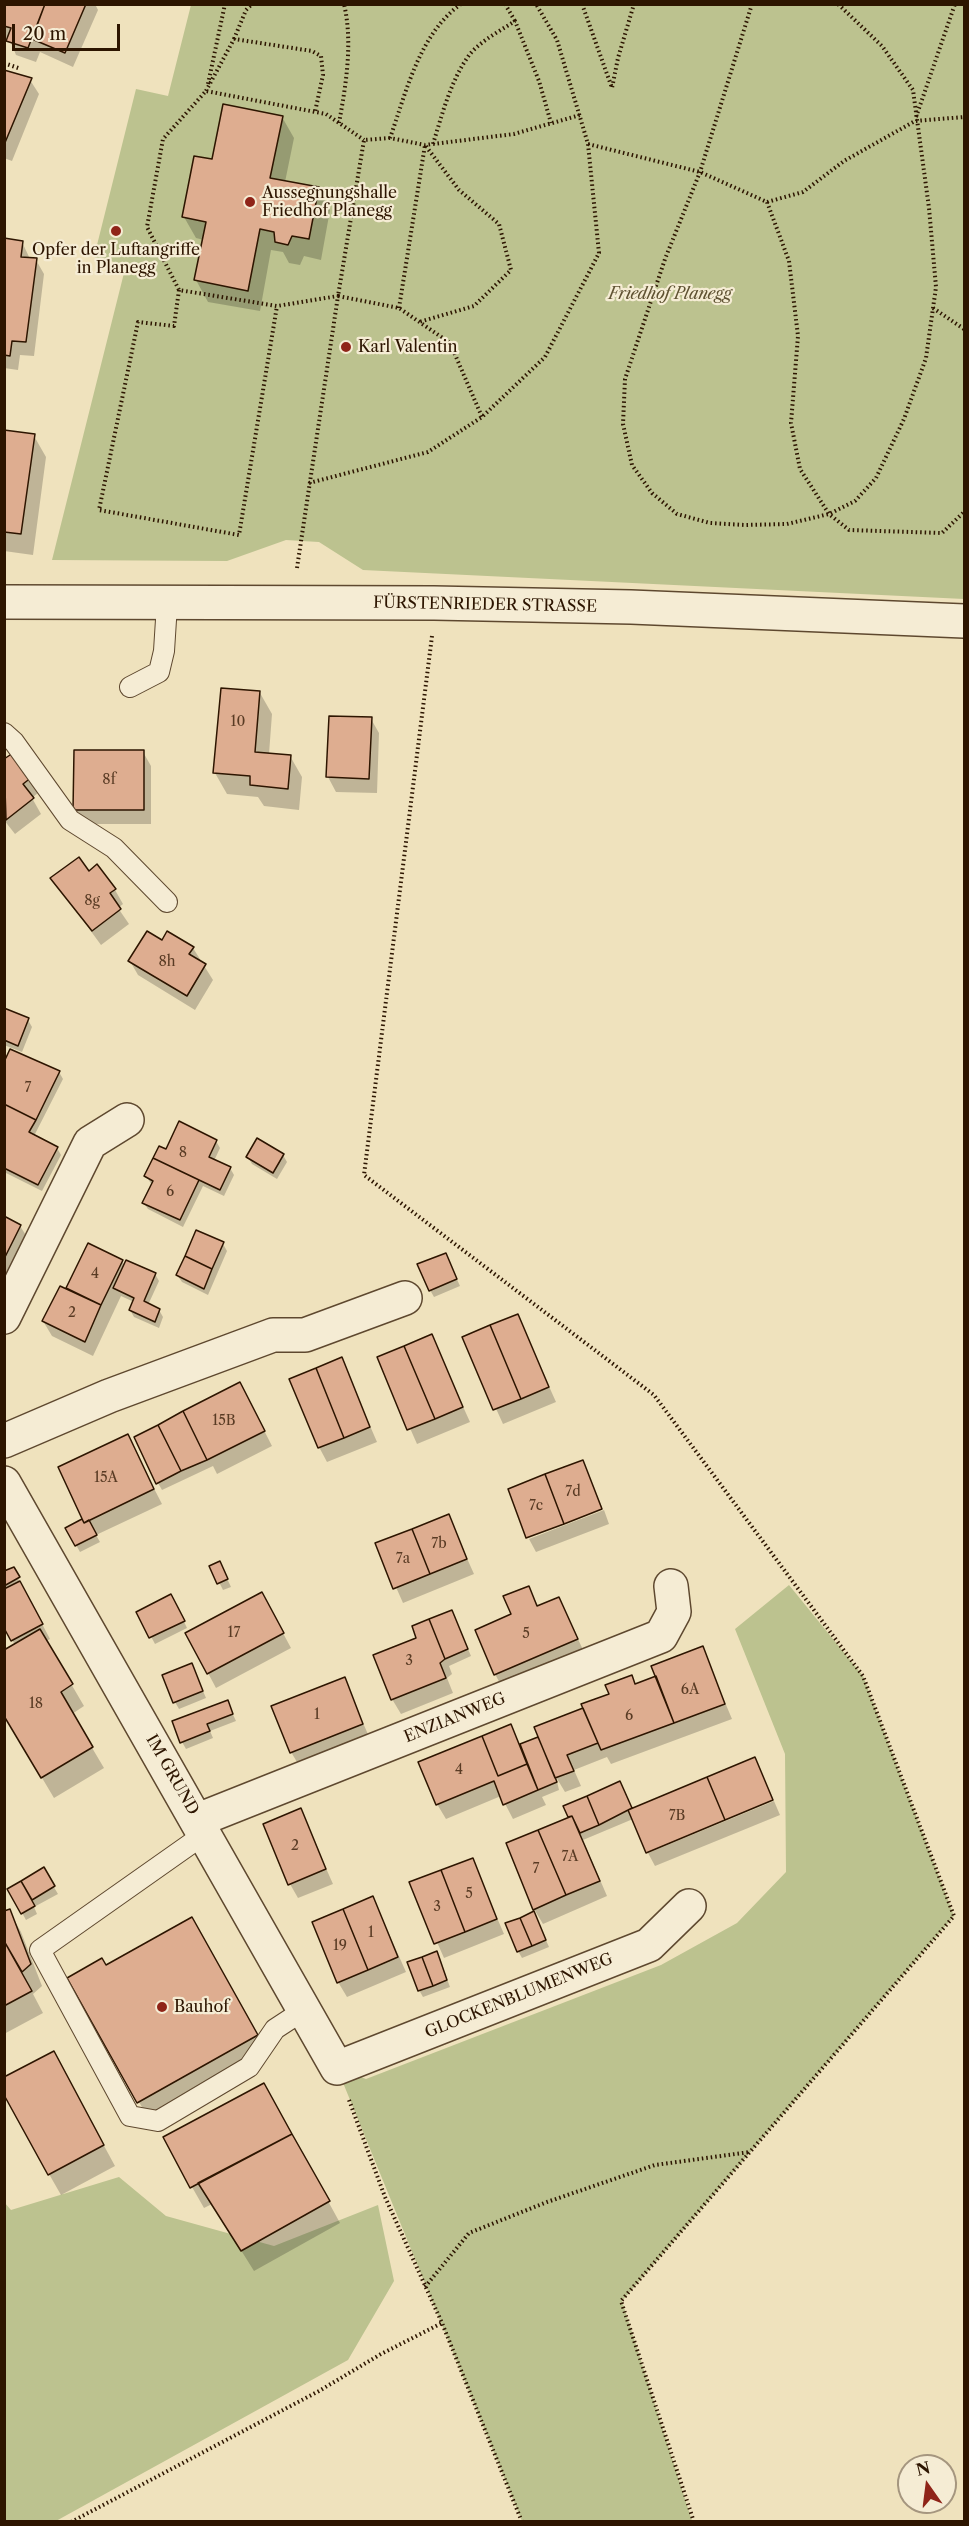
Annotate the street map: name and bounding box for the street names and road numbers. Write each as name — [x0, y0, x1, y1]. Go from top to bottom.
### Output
street label: FÜRSTENRIEDER STRASSE — [373, 593, 597, 617]
street label: ENZIANWEG — [402, 1689, 508, 1747]
street label: IM GRUND — [141, 1732, 203, 1818]
street label: GLOCKENBLUMENWEG — [422, 1949, 616, 2043]

